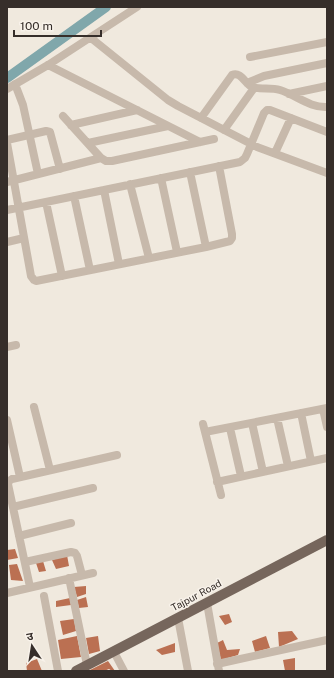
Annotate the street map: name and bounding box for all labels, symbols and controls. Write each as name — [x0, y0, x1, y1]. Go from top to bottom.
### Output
scale bar — [14, 12, 101, 38]
text: 100 m — [20, 19, 53, 33]
street label: Tajpur Road — [169, 577, 223, 613]
north arrow — [12, 626, 52, 666]
text: उ — [26, 630, 35, 643]

